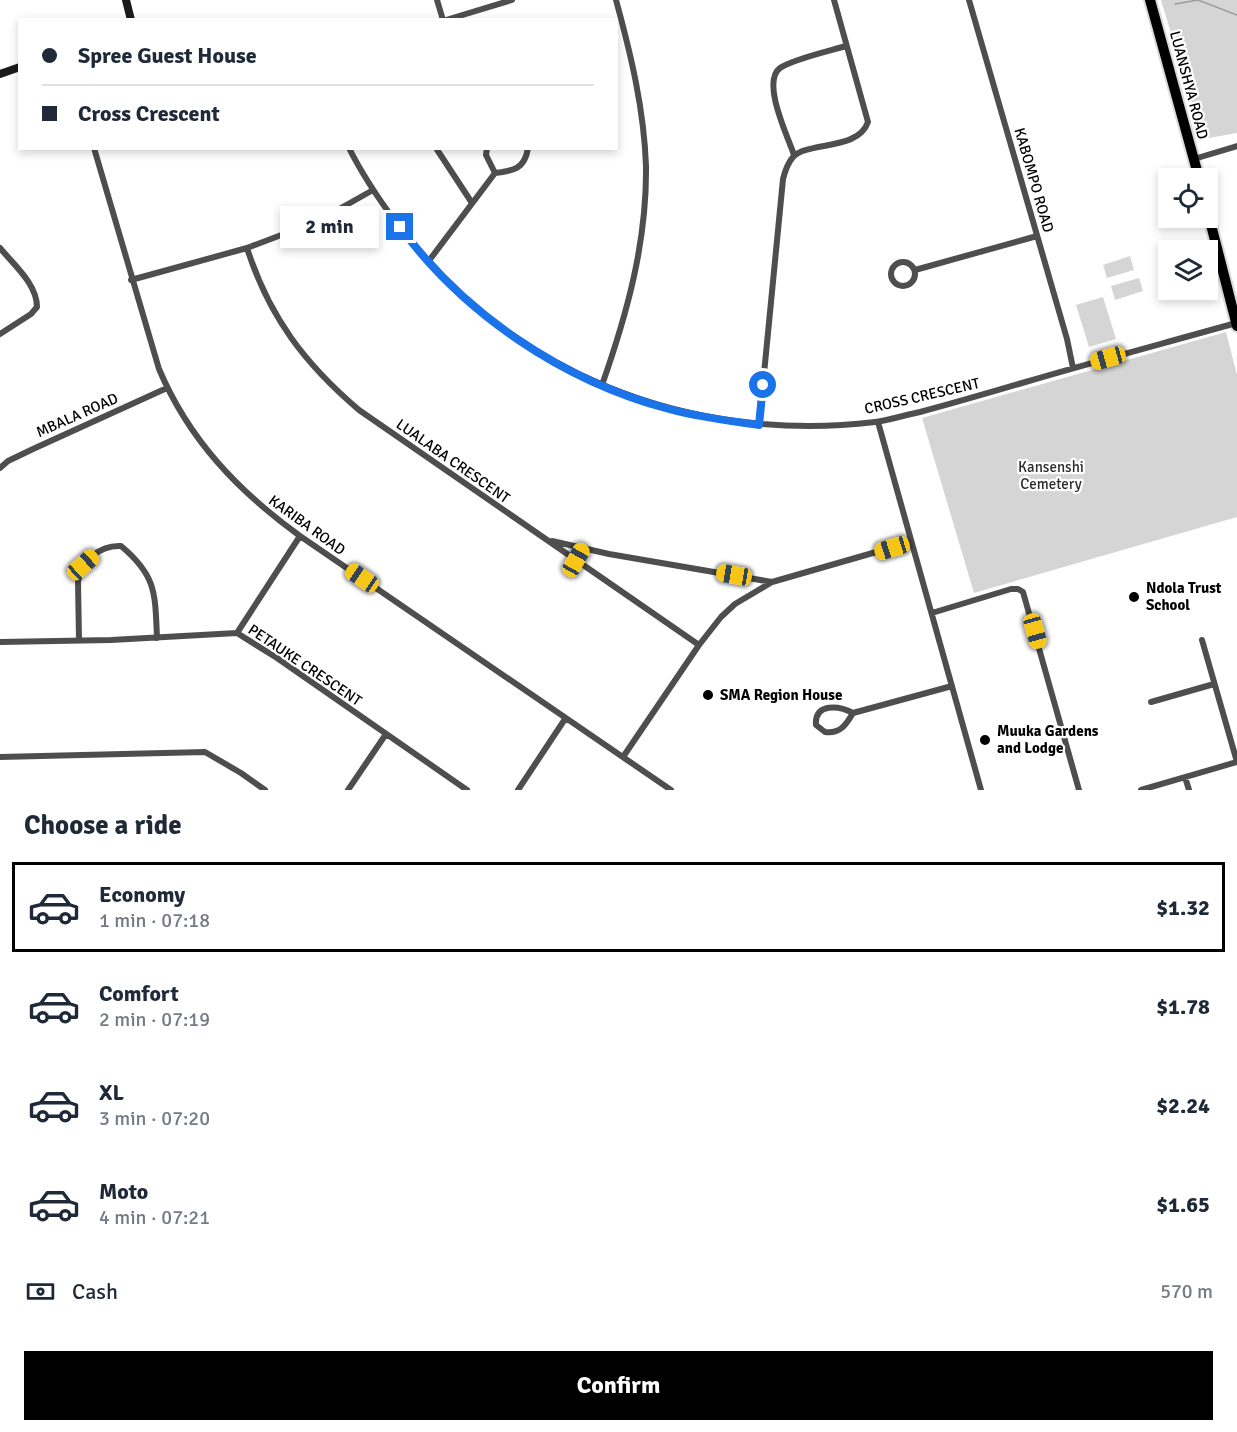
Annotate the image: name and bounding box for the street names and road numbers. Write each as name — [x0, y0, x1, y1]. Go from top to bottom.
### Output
street label: LUANSHYA ROAD — [1166, 29, 1212, 141]
street label: KABOMPO ROAD — [1010, 126, 1058, 234]
street label: CROSS CRESCENT — [863, 374, 982, 418]
street label: MBALA ROAD — [33, 389, 121, 441]
street label: LUALABA CRESCENT — [393, 415, 514, 507]
street label: KARIBA ROAD — [265, 491, 349, 559]
street label: PETAUKE CRESCENT — [245, 620, 366, 710]

